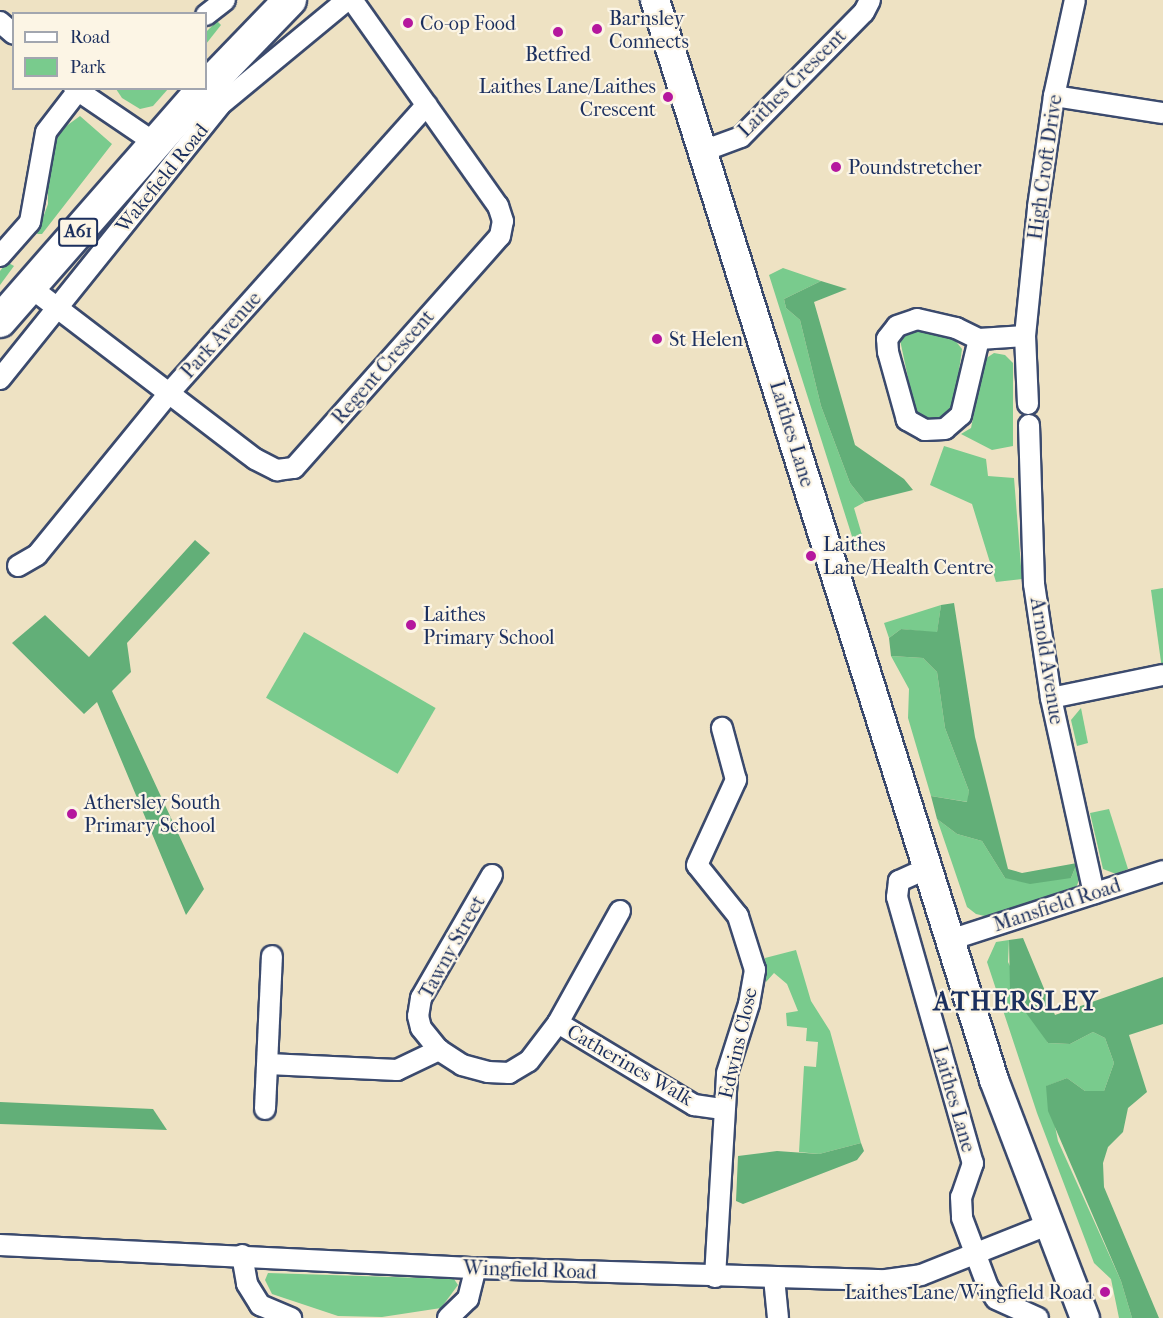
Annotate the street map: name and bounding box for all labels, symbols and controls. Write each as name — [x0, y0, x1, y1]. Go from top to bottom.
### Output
place label: Barnsley Connects — [609, 6, 689, 53]
place label: Co-op Food — [420, 11, 516, 35]
legend — [12, 12, 207, 90]
marker: Co-op Food — [401, 16, 415, 30]
marker: Barnsley Connects — [590, 22, 604, 36]
street label: Laithes Crescent — [733, 24, 851, 142]
marker: Betfred — [551, 25, 565, 39]
text: Road — [70, 27, 110, 48]
place label: Betfred — [525, 42, 591, 66]
text: Park — [70, 57, 106, 78]
place label: Laithes Lane/Laithes Crescent — [479, 74, 656, 121]
marker: Laithes Lane/Laithes Crescent — [661, 90, 675, 104]
street label: High Croft Drive — [1023, 93, 1067, 241]
street label: Wakefield Road — [111, 119, 213, 237]
place label: Poundstretcher — [848, 155, 982, 179]
marker: Poundstretcher — [829, 160, 843, 174]
road number: A61 — [57, 217, 99, 247]
street label: Park Avenue — [176, 287, 266, 383]
street label: Regent Crescent — [327, 305, 439, 429]
place label: St Helen — [669, 327, 743, 351]
marker: St Helen — [650, 332, 664, 346]
street label: Laithes Lane — [764, 378, 820, 490]
place label: Laithes Lane/Health Centre — [823, 532, 994, 579]
marker: Laithes Lane/Health Centre — [804, 549, 818, 563]
street label: Arnold Avenue — [1025, 596, 1069, 726]
place label: Laithes Primary School — [423, 602, 555, 649]
marker: Laithes Primary School — [404, 618, 418, 632]
place label: Athersley South Primary School — [84, 790, 221, 837]
marker: Athersley South Primary School — [65, 807, 79, 821]
street label: Mansfield Road — [990, 873, 1124, 937]
street label: Tawny Street — [414, 891, 490, 1003]
street label: Edwins Close — [714, 985, 762, 1101]
district label: ATHERSLEY — [933, 986, 1099, 1018]
street label: Catherines Walk — [563, 1019, 697, 1111]
street label: Laithes Lane — [927, 1043, 981, 1155]
street label: Wingfield Road — [463, 1256, 597, 1284]
place label: Laithes Lane/Wingfield Road — [845, 1280, 1093, 1304]
marker: Laithes Lane/Wingfield Road — [1098, 1285, 1112, 1299]

